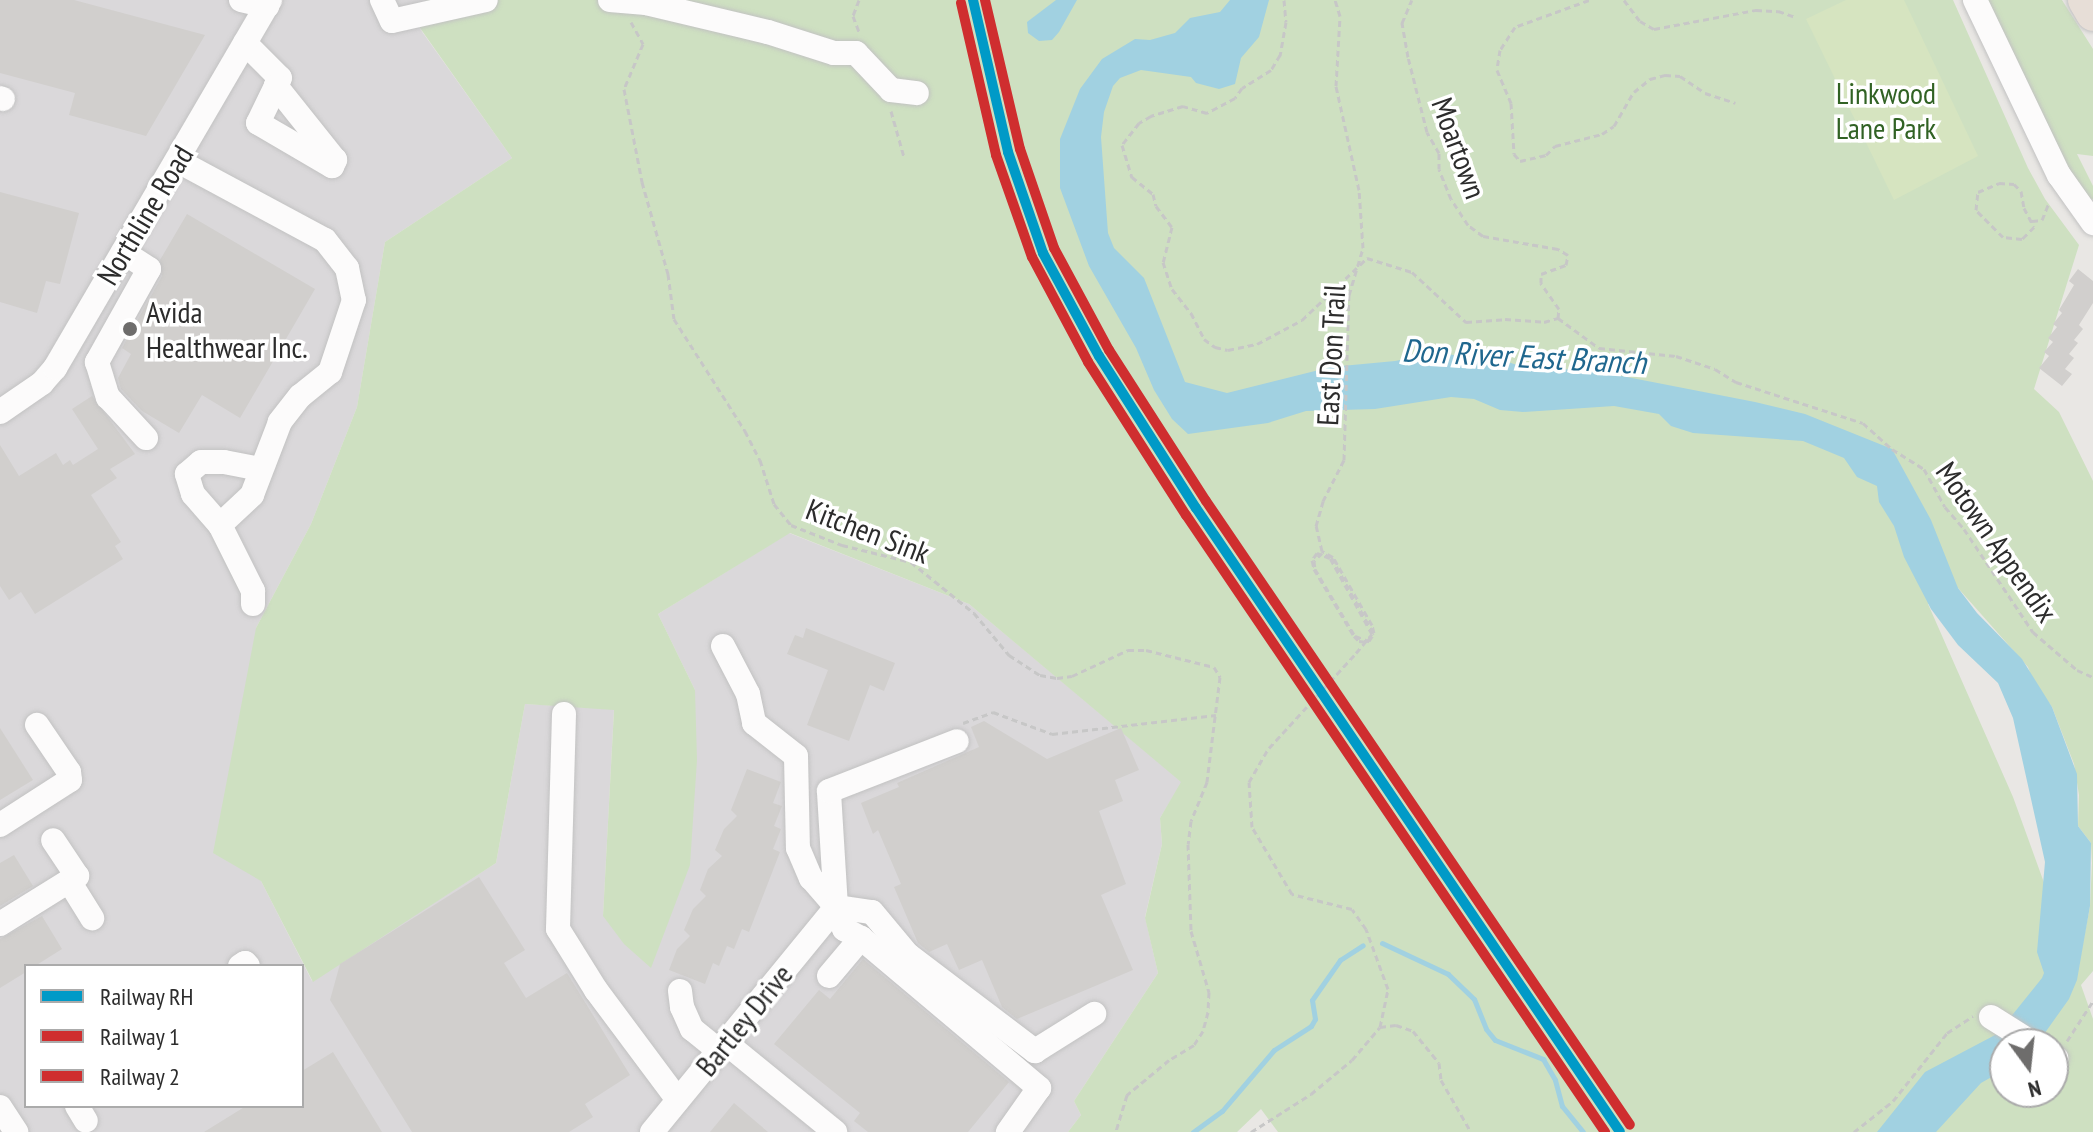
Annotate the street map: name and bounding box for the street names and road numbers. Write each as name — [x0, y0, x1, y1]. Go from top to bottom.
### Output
street label: Moartown — [1424, 93, 1494, 203]
street label: Northline Road — [89, 139, 201, 291]
street label: East Don Trail — [1309, 283, 1353, 427]
street label: Motown Appendix — [1928, 455, 2066, 629]
street label: Kitchen Sink — [801, 491, 935, 571]
street label: Bartley Drive — [688, 956, 800, 1084]

